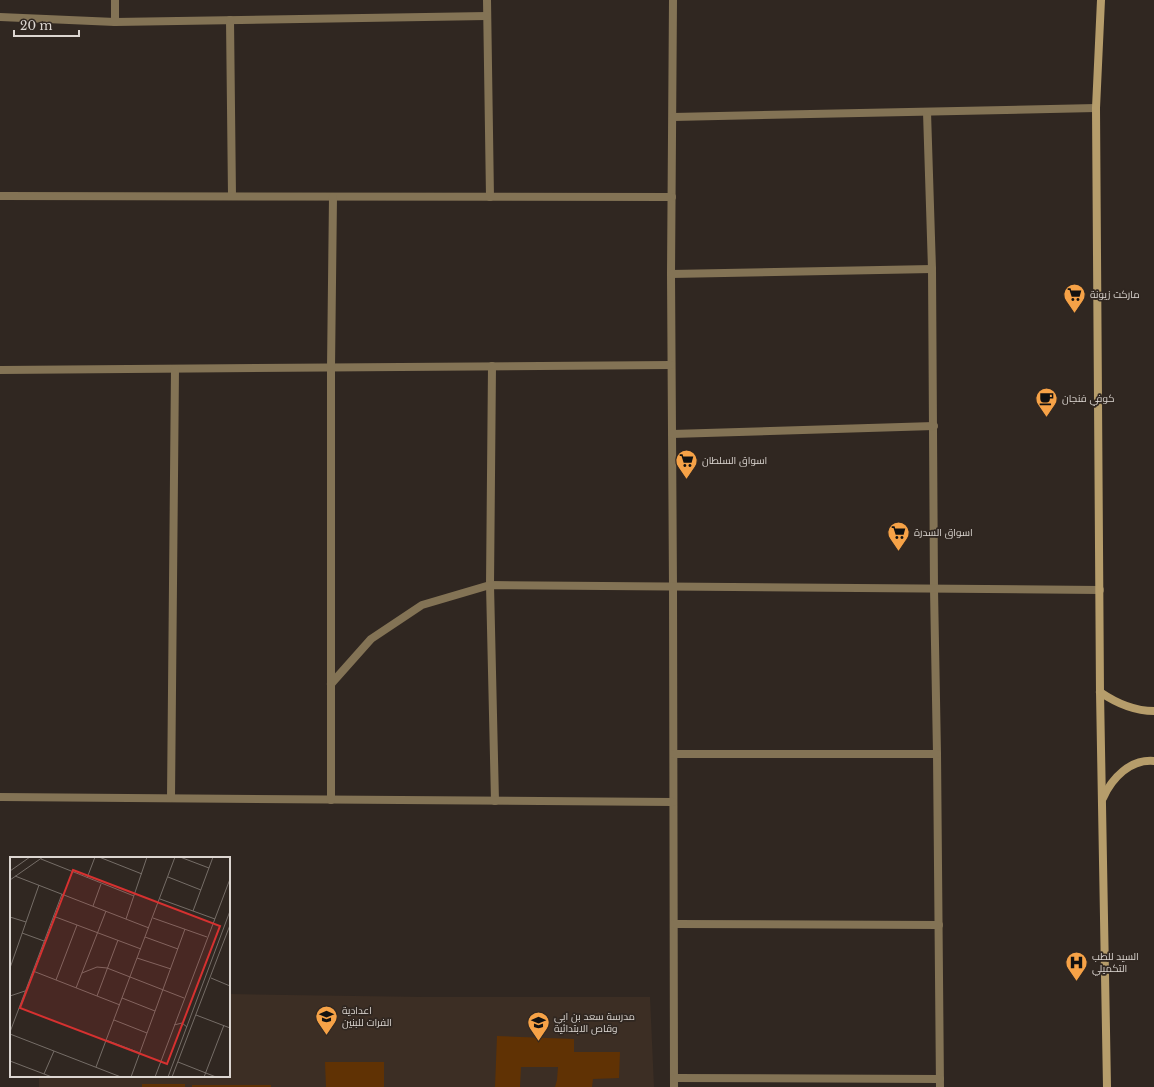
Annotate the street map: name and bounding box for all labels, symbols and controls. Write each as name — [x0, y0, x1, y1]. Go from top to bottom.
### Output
scale bar — [14, 12, 79, 38]
text: 20 m — [20, 18, 52, 33]
supermarket icon: ماركت زيونة — [1061, 281, 1087, 314]
place label: ماركت زيونة — [1090, 288, 1140, 301]
cafe icon: كوفي فنجان — [1034, 385, 1060, 418]
place label: كوفي فنجان — [1062, 392, 1114, 406]
supermarket icon: اسواق السلطان — [673, 447, 699, 480]
place label: اسواق السلطان — [702, 454, 767, 467]
supermarket icon: اسواق السدرة — [885, 519, 911, 552]
place label: اسواق السدرة — [914, 526, 973, 539]
inset map — [10, 857, 230, 1077]
hospital icon: السيد للطب التكميلي — [1063, 949, 1089, 982]
place label: السيد للطب التكميلي — [1092, 950, 1139, 976]
school or university icon: اعدادية الفرات للبنين — [314, 1003, 340, 1036]
place label: اعدادية الفرات للبنين — [342, 1004, 392, 1029]
school or university icon: مدرسة سعد بن ابي وقاص الابتدائية — [525, 1009, 551, 1042]
place label: مدرسة سعد بن ابي وقاص الابتدائية — [554, 1010, 635, 1035]

